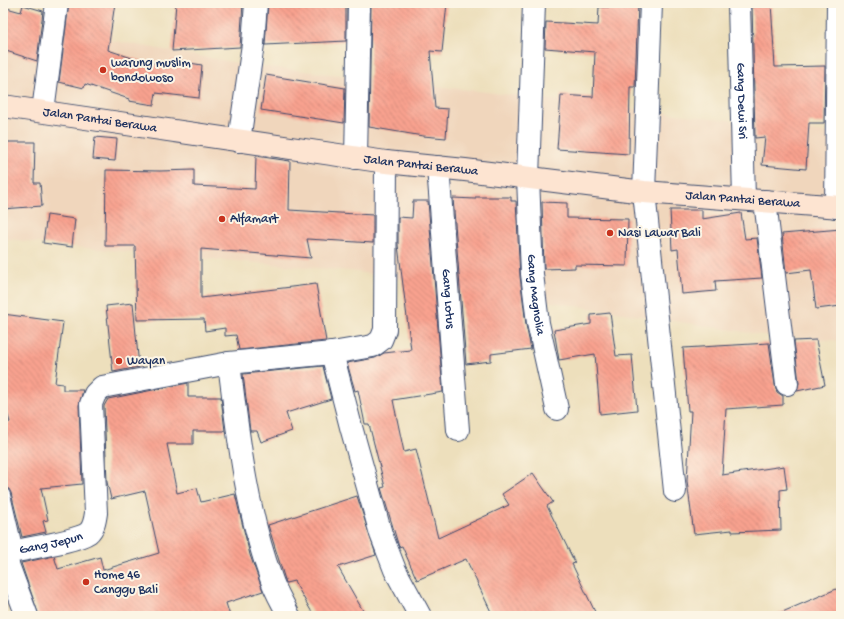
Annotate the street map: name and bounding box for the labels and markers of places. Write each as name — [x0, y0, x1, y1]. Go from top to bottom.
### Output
place label: warung muslim bondowoso — [111, 56, 191, 86]
marker: warung muslim bondowoso — [98, 65, 108, 75]
place label: Alfamart — [230, 212, 280, 227]
marker: Alfamart — [217, 214, 227, 224]
place label: Nasi Lawar Bali — [618, 226, 701, 241]
marker: Nasi Lawar Bali — [605, 228, 615, 238]
place label: Wayan — [127, 354, 166, 369]
marker: Wayan — [114, 356, 124, 366]
place label: Home 46 Canggu Bali — [94, 568, 158, 598]
marker: Home 46 Canggu Bali — [81, 577, 91, 587]

